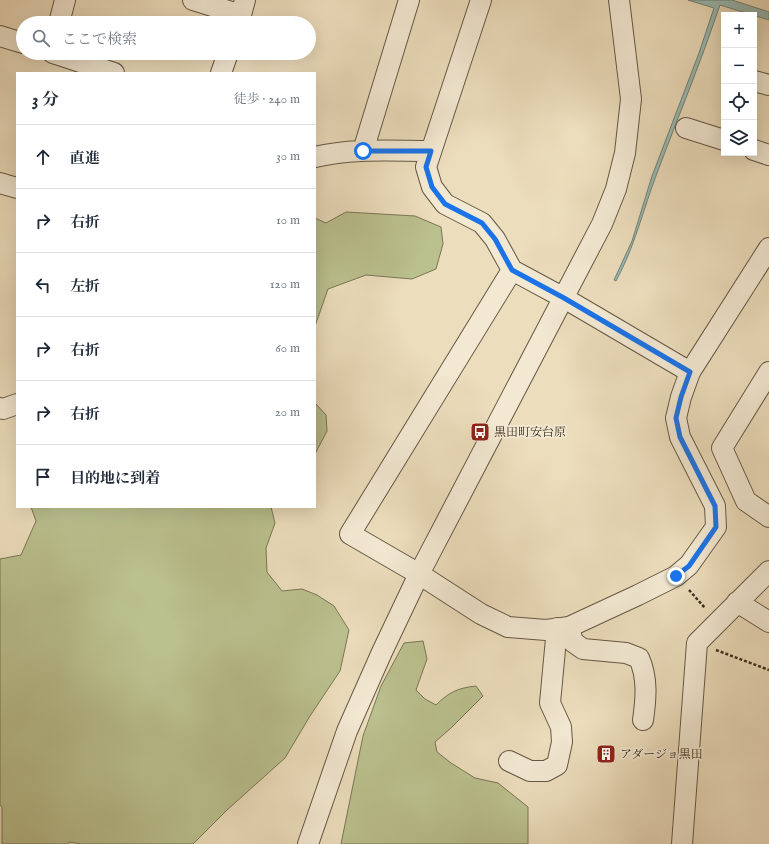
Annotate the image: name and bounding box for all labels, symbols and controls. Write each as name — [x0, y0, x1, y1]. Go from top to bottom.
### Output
map controls — [721, 12, 757, 156]
button: + — [721, 12, 757, 48]
search box — [16, 16, 316, 60]
icon: search — [30, 27, 52, 49]
text: ここで検索 — [62, 30, 137, 49]
button: − — [721, 48, 757, 84]
button: locate — [721, 84, 757, 120]
text: 3 分 — [32, 90, 59, 111]
text: 徒歩 · 240 m — [234, 91, 300, 108]
button: layers — [721, 120, 757, 156]
route start — [354, 142, 372, 160]
icon: ahead — [32, 146, 54, 168]
text: 30 m — [276, 148, 300, 165]
text: 直進 — [70, 149, 100, 168]
icon: right — [32, 210, 54, 232]
text: 10 m — [276, 212, 300, 229]
text: 右折 — [70, 213, 100, 232]
icon: left — [32, 274, 54, 296]
text: 120 m — [270, 276, 300, 293]
text: 左折 — [70, 277, 100, 296]
icon: right — [32, 338, 54, 360]
text: 60 m — [275, 340, 300, 357]
text: 右折 — [70, 341, 100, 360]
icon: right — [32, 402, 54, 424]
text: 20 m — [275, 404, 300, 421]
text: 右折 — [70, 405, 100, 424]
bus stop icon: 黒田町安台原 — [469, 421, 491, 443]
place label: 黒田町安台原 — [494, 425, 566, 440]
icon: arrive — [32, 466, 54, 488]
text: 目的地に到着 — [70, 469, 160, 488]
route end — [667, 567, 685, 585]
building icon: アダージョ黒田 — [595, 743, 617, 765]
place label: アダージョ黒田 — [620, 747, 703, 762]

